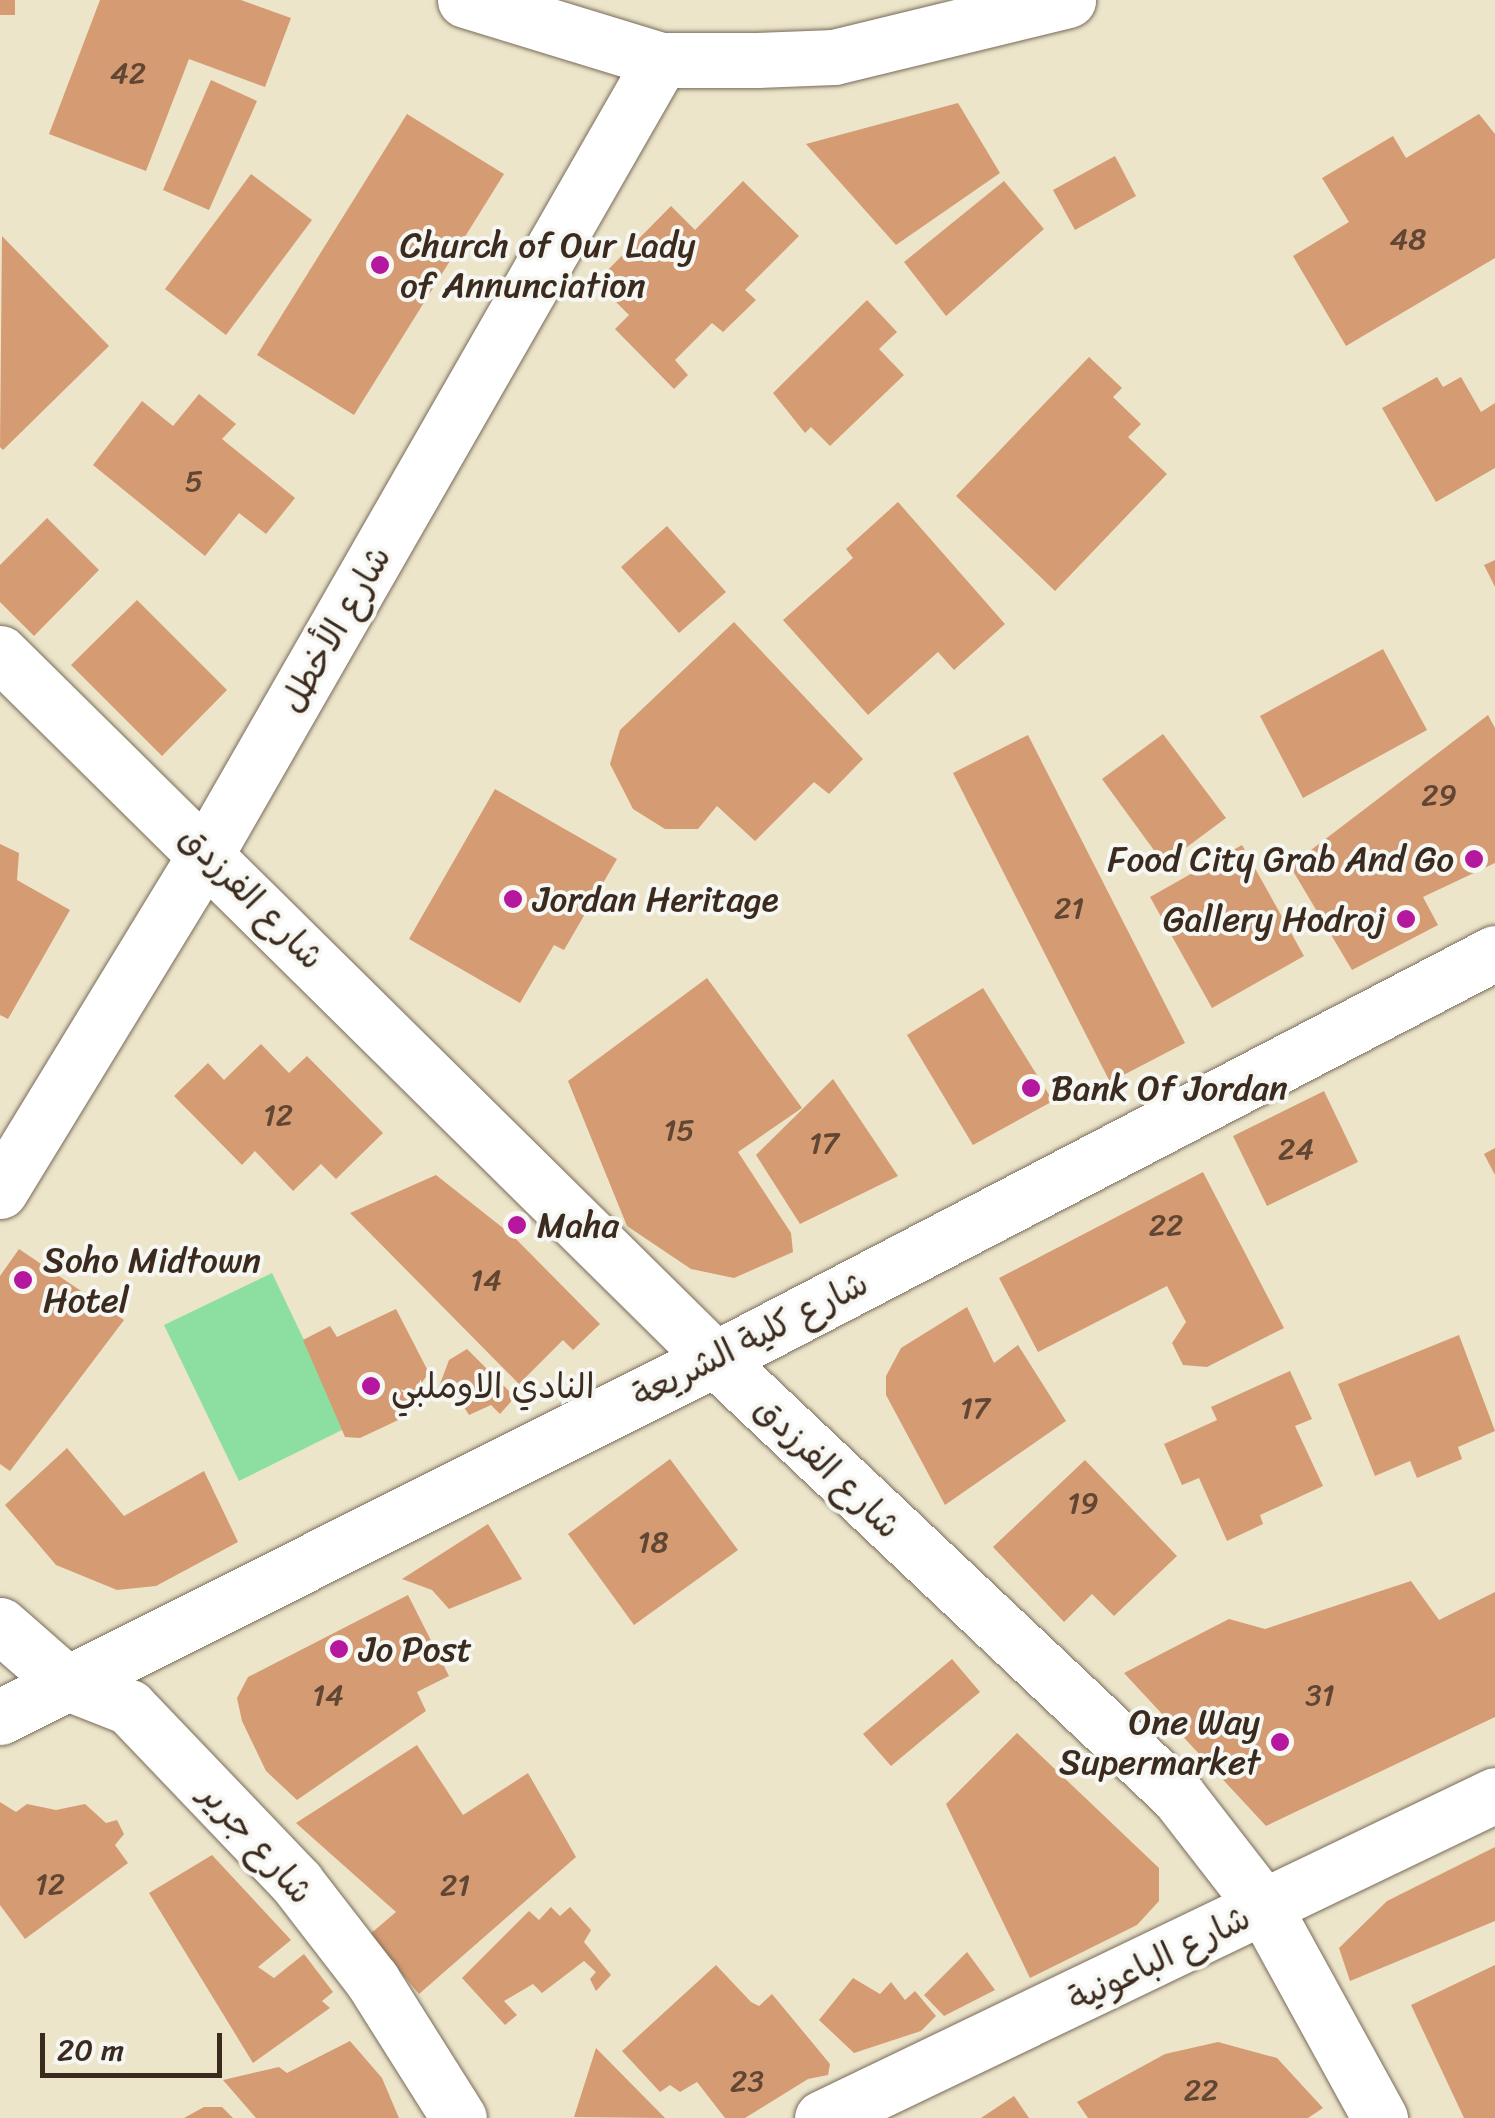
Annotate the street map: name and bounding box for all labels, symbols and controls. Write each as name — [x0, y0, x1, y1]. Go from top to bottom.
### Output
house number: 42 — [110, 55, 146, 91]
house number: 48 — [1390, 221, 1426, 257]
place label: Church of Our Lady of Annunciation — [400, 224, 696, 306]
marker: Church of Our Lady of Annunciation — [369, 254, 391, 276]
house number: 5 — [185, 463, 203, 499]
street label: شارع الأخطل — [270, 538, 400, 720]
house number: 29 — [1421, 777, 1457, 813]
street label: شارع الفرزدق — [171, 816, 333, 978]
place label: Food City Grab And Go — [1107, 838, 1454, 880]
marker: Food City Grab And Go — [1463, 848, 1485, 870]
place label: Jordan Heritage — [533, 878, 781, 920]
marker: Jordan Heritage — [502, 888, 524, 910]
house number: 21 — [1054, 890, 1084, 926]
place label: Gallery Hodroj — [1164, 898, 1386, 940]
marker: Gallery Hodroj — [1395, 908, 1417, 930]
place label: Bank Of Jordan — [1051, 1067, 1288, 1109]
marker: Bank Of Jordan — [1020, 1077, 1042, 1099]
house number: 12 — [263, 1097, 293, 1133]
house number: 15 — [663, 1112, 695, 1148]
house number: 17 — [809, 1125, 839, 1161]
house number: 24 — [1278, 1131, 1314, 1167]
place label: Maha — [537, 1204, 619, 1246]
house number: 22 — [1149, 1207, 1183, 1243]
marker: Maha — [506, 1214, 528, 1236]
place label: Soho Midtown Hotel — [43, 1239, 261, 1321]
house number: 14 — [470, 1262, 502, 1298]
street label: شارع كلية الشريعة — [625, 1262, 875, 1416]
marker: Soho Midtown Hotel — [12, 1269, 34, 1291]
place label: النادي الاوملبي — [391, 1365, 594, 1407]
marker: النادي الاوملبي — [360, 1375, 382, 1397]
street label: شارع الفرزدق — [746, 1387, 910, 1547]
house number: 17 — [960, 1390, 990, 1426]
house number: 19 — [1067, 1485, 1099, 1521]
house number: 18 — [638, 1524, 668, 1560]
place label: Jo Post — [359, 1628, 473, 1670]
marker: Jo Post — [328, 1638, 350, 1660]
house number: 14 — [312, 1677, 344, 1713]
house number: 31 — [1305, 1677, 1335, 1713]
place label: One Way Supermarket — [1059, 1701, 1260, 1783]
marker: One Way Supermarket — [1269, 1731, 1291, 1753]
street label: شارع جرير — [192, 1774, 322, 1912]
house number: 12 — [35, 1866, 65, 1902]
house number: 21 — [440, 1867, 470, 1903]
street label: شارع الباعونية — [1061, 1896, 1257, 2020]
scale bar — [45, 2013, 228, 2075]
text: 20 m — [57, 2023, 124, 2077]
house number: 23 — [730, 2063, 764, 2099]
house number: 22 — [1184, 2072, 1218, 2108]

